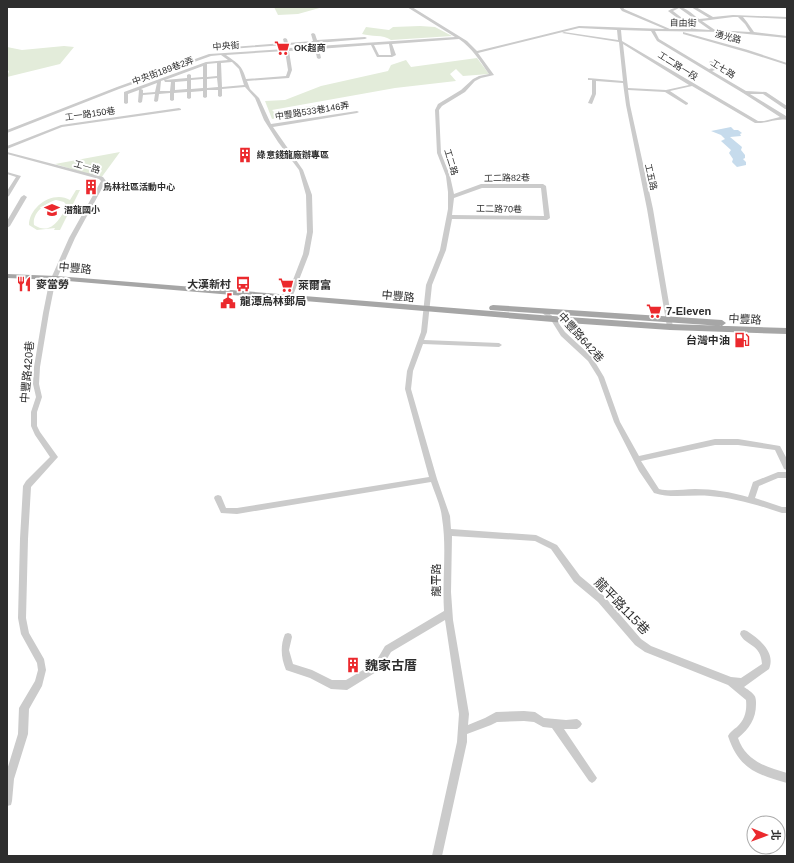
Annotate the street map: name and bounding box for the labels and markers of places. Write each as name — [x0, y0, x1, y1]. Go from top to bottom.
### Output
supermarket icon: OK超商 — [273, 39, 291, 57]
place label: OK超商 — [294, 43, 326, 53]
building icon: 綠意錢龍廠辦專區 — [236, 146, 254, 164]
place label: 綠意錢龍廠辦專區 — [256, 149, 329, 160]
building icon: 烏林社區活動中心 — [82, 178, 100, 196]
place label: 烏林社區活動中心 — [103, 181, 175, 192]
school or university icon: 潛龍國小 — [43, 201, 61, 219]
place label: 潛龍國小 — [64, 204, 100, 215]
restaurant icon: 麥當勞 — [15, 275, 33, 293]
bus stop icon: 大漢新村 — [234, 275, 252, 293]
supermarket icon: 萊爾富 — [277, 276, 295, 294]
place label: 麥當勞 — [36, 278, 69, 290]
place label: 大漢新村 — [187, 278, 231, 290]
place label: 萊爾富 — [298, 279, 331, 291]
public building icon: 龍潭烏林郵局 — [219, 292, 237, 310]
place label: 龍潭烏林郵局 — [240, 295, 306, 307]
supermarket icon: 7-Eleven — [645, 302, 663, 320]
place label: 7-Eleven — [666, 305, 712, 317]
fuel station icon: 台灣中油 — [733, 331, 751, 349]
place label: 台灣中油 — [686, 334, 730, 346]
building icon: 魏家古厝 — [344, 656, 362, 674]
place label: 魏家古厝 — [365, 658, 417, 673]

